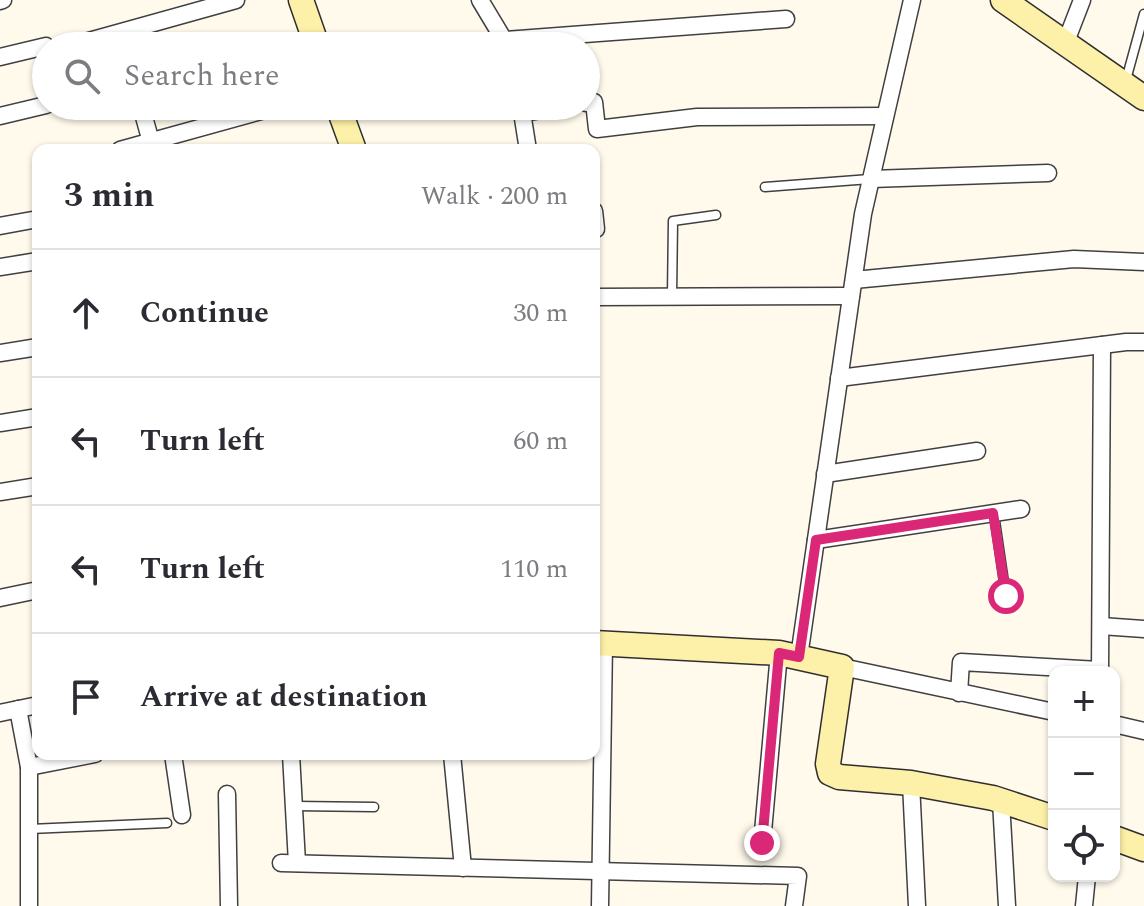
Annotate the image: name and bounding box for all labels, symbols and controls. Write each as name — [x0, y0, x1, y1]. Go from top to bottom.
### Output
search box — [32, 32, 600, 120]
text: Search here — [124, 53, 280, 99]
icon: search — [60, 54, 104, 98]
text: 3 min — [64, 170, 154, 222]
text: Walk · 200 m — [421, 176, 568, 216]
text: Continue — [140, 290, 269, 336]
icon: ahead — [64, 291, 108, 335]
text: 30 m — [513, 293, 568, 333]
text: Turn left — [140, 418, 265, 464]
icon: left — [64, 419, 108, 463]
text: 60 m — [513, 421, 568, 461]
text: Turn left — [140, 546, 265, 592]
icon: left — [64, 547, 108, 591]
text: 110 m — [500, 549, 568, 589]
route start — [988, 578, 1024, 614]
map controls — [1048, 666, 1120, 882]
button: + — [1048, 666, 1120, 738]
text: Arrive at destination — [140, 674, 427, 720]
icon: arrive — [64, 675, 108, 719]
button: − — [1048, 738, 1120, 810]
button: locate — [1048, 810, 1120, 882]
route end — [744, 825, 780, 861]

